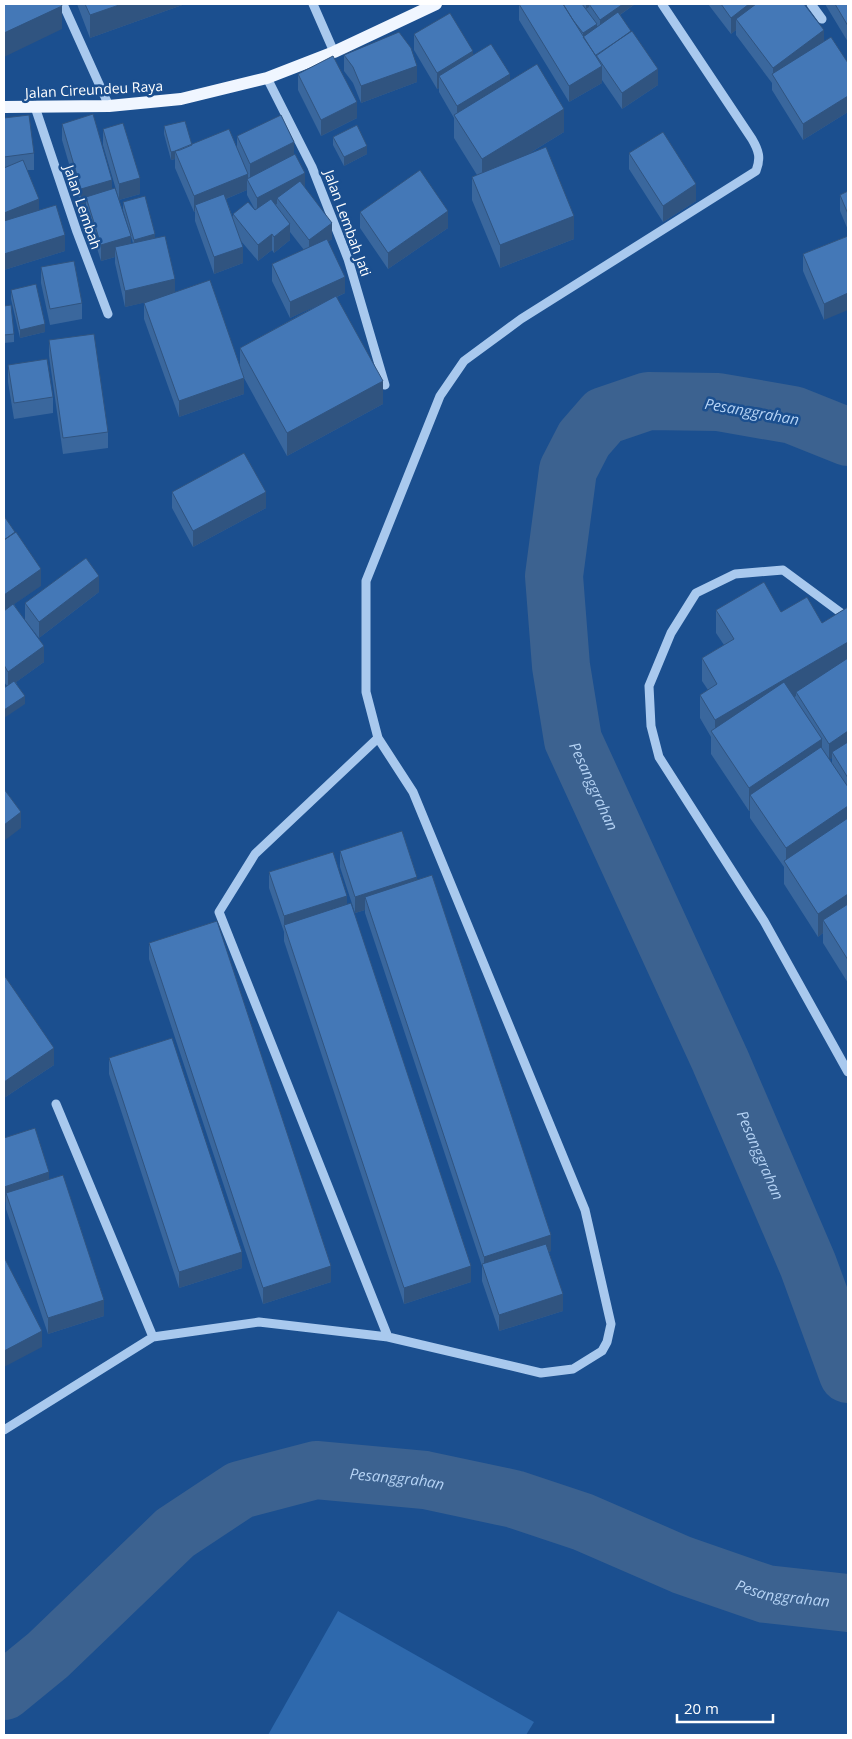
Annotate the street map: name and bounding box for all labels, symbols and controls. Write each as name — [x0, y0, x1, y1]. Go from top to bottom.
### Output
street label: Jalan Cireundeu Raya — [23, 76, 163, 102]
street label: Jalan Lembah — [59, 160, 106, 252]
street label: Jalan Lembah Jati — [319, 165, 376, 279]
water label: Pesanggrahan — [703, 393, 801, 429]
water label: Pesanggrahan — [565, 738, 623, 834]
water label: Pesanggrahan — [733, 1107, 789, 1203]
water label: Pesanggrahan — [349, 1463, 446, 1494]
water label: Pesanggrahan — [733, 1574, 831, 1611]
scale bar — [677, 1692, 773, 1724]
text: 20 m — [684, 1698, 719, 1718]

